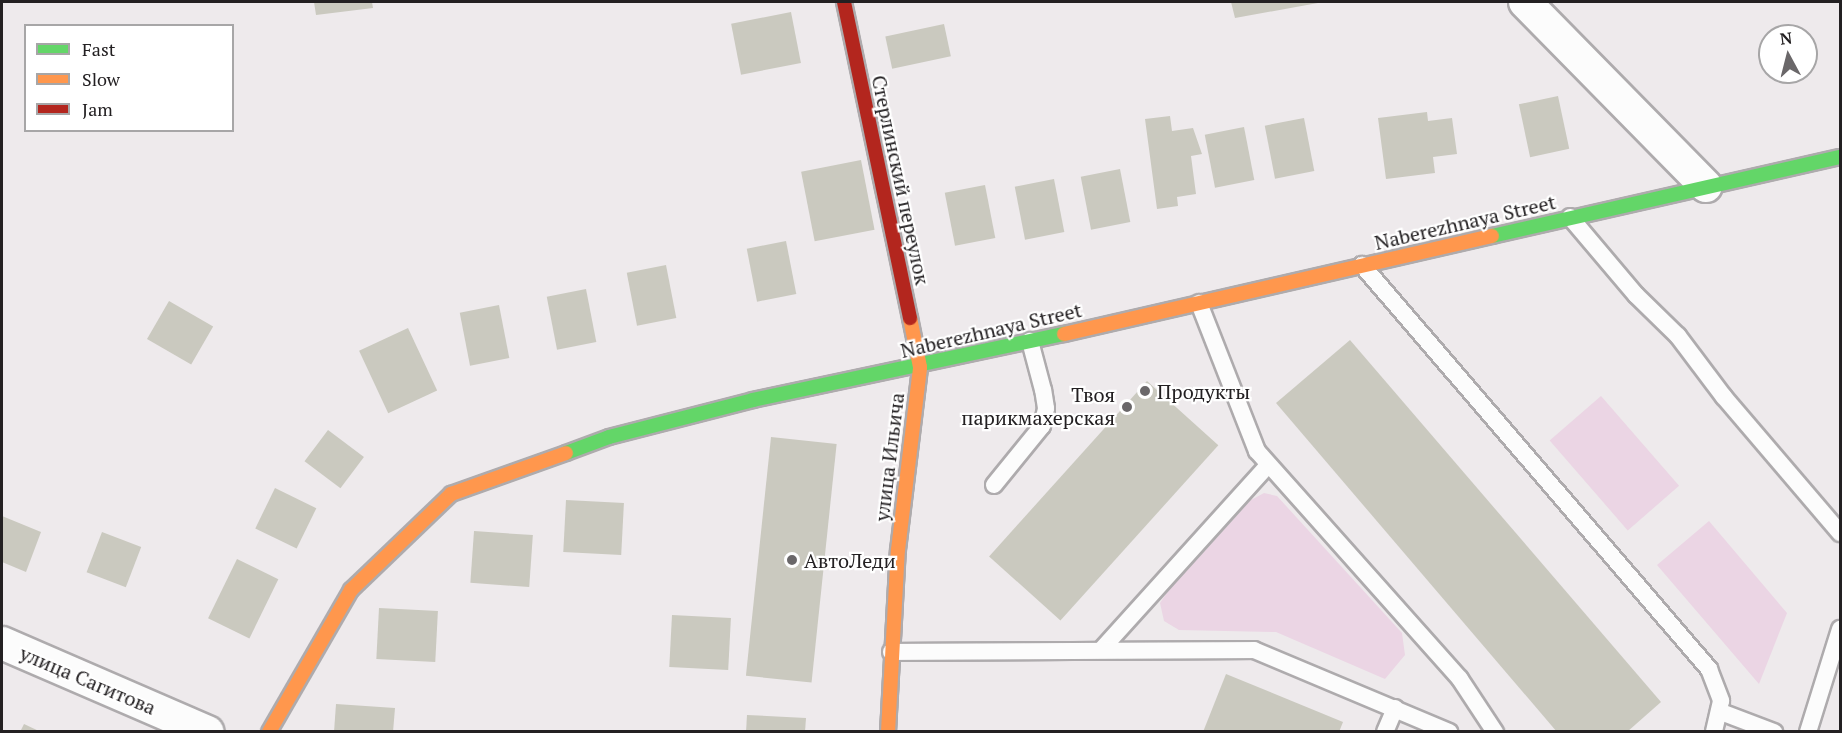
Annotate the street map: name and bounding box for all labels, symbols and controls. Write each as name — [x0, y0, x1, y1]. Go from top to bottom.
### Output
legend — [24, 24, 234, 132]
north arrow — [1758, 24, 1818, 84]
text: N — [1779, 26, 1793, 50]
text: Fast — [82, 37, 115, 61]
text: Slow — [82, 67, 120, 91]
street label: Стерлинский переулок — [867, 73, 935, 287]
text: Jam — [82, 97, 113, 121]
street label: Naberezhnaya Street — [1372, 189, 1558, 255]
street label: Naberezhnaya Street — [898, 297, 1084, 363]
place label: Продукты — [1157, 379, 1250, 403]
place label: Твоя парикмахерская — [961, 383, 1115, 430]
marker: Продукты — [1138, 384, 1152, 398]
street label: улица Ильича — [869, 391, 909, 523]
marker: Твоя парикмахерская — [1120, 400, 1134, 414]
place label: АвтоЛеди — [804, 548, 896, 572]
marker: АвтоЛеди — [785, 553, 799, 567]
street label: улица Сагитова — [16, 641, 160, 719]

